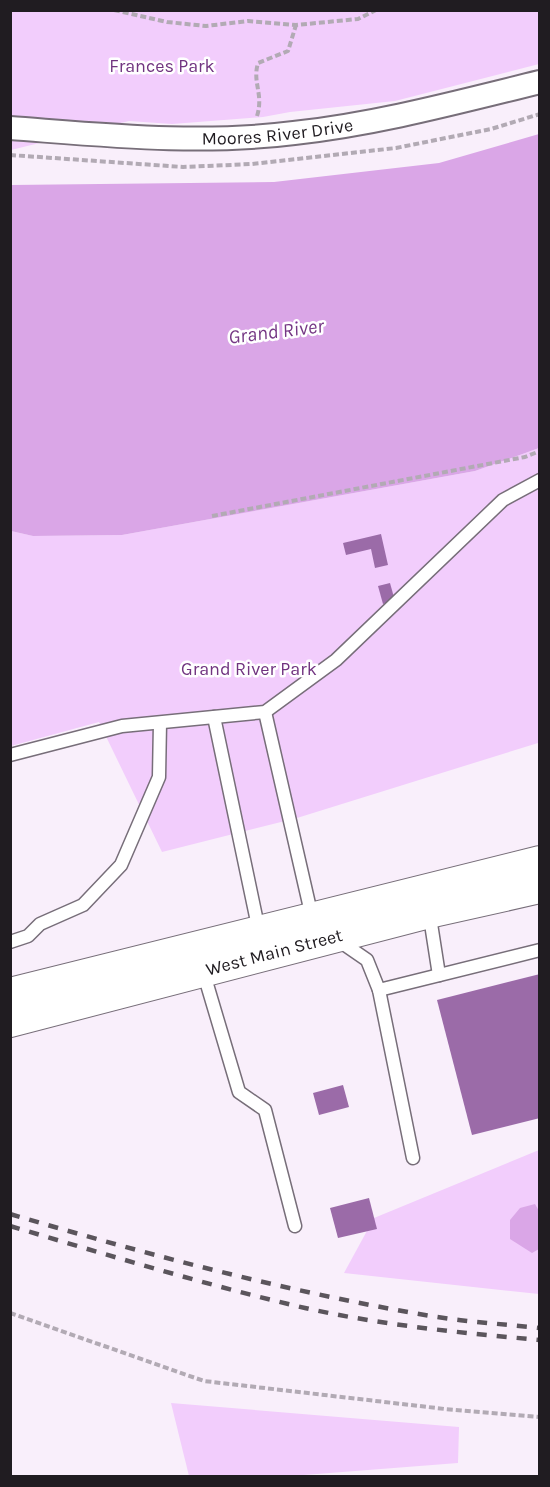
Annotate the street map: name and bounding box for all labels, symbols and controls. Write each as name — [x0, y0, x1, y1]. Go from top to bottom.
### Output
park label: Frances Park — [109, 55, 215, 77]
street label: Moores River Drive — [202, 114, 355, 150]
water label: Grand River — [227, 314, 326, 349]
park label: Grand River Park — [181, 658, 317, 680]
street label: West Main Street — [203, 924, 345, 981]

